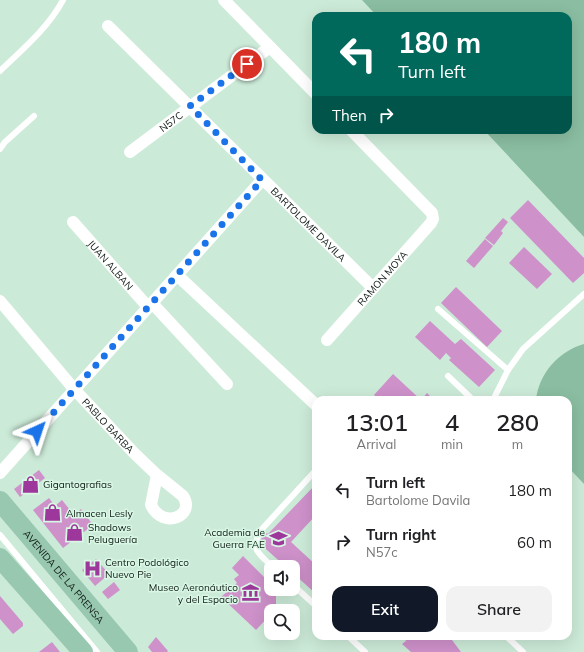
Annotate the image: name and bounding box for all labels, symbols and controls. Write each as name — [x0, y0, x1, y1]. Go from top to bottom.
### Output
text: 180 m — [398, 25, 481, 60]
icon: left — [332, 28, 384, 80]
pin — [230, 47, 264, 81]
icon: arrive — [236, 53, 258, 75]
text: Turn left — [398, 60, 466, 83]
icon: right — [375, 104, 397, 126]
text: Then — [332, 106, 367, 125]
street label: N57C — [157, 109, 186, 135]
street label: BARTOLOME DAVILA — [268, 185, 349, 265]
street label: JUAN ALBAN — [85, 237, 136, 293]
street label: RAMON MOYA — [355, 248, 411, 309]
street label: PABLO BARBA — [79, 396, 137, 456]
text: 13:01 — [345, 407, 408, 437]
text: 4 — [445, 407, 459, 437]
text: 280 — [496, 407, 539, 437]
position arrow — [16, 410, 58, 452]
text: Arrival — [357, 436, 396, 452]
text: min — [441, 436, 463, 452]
text: m — [512, 436, 523, 452]
text: Turn left — [366, 473, 425, 492]
shop icon: Gigantografias — [20, 474, 40, 494]
place label: Gigantografias — [43, 478, 112, 491]
icon: left — [332, 479, 354, 501]
text: 180 m — [508, 481, 552, 500]
text: Bartolome Davila — [366, 492, 470, 508]
shop icon: Almacen Lesly — [43, 503, 63, 523]
place label: Almacen Lesly — [66, 507, 133, 520]
place label: Shadows Peluguería — [88, 521, 137, 546]
shop icon: Shadows Peluguería — [65, 523, 85, 543]
text: Turn right — [366, 525, 436, 544]
place label: Academia de Guerra FAE — [204, 526, 265, 551]
street label: AVENIDA DE LA PRENSA — [20, 527, 107, 627]
school or university icon: Academia de Guerra FAE — [268, 528, 288, 548]
icon: right — [332, 531, 354, 553]
text: 60 m — [517, 533, 552, 552]
text: N57c — [366, 544, 398, 560]
place label: Centro Podológico Nuevo Pie — [105, 556, 189, 581]
hospital icon: Centro Podológico Nuevo Pie — [82, 558, 102, 578]
map controls — [264, 560, 300, 640]
button: sound — [264, 560, 300, 596]
place label: Museo Aeronáutico y del Espacio — [149, 581, 238, 606]
museum icon: Museo Aeronáutico y del Espacio — [241, 583, 261, 603]
button: Exit — [332, 586, 438, 632]
button: Share — [446, 586, 552, 632]
button: search — [264, 604, 300, 640]

